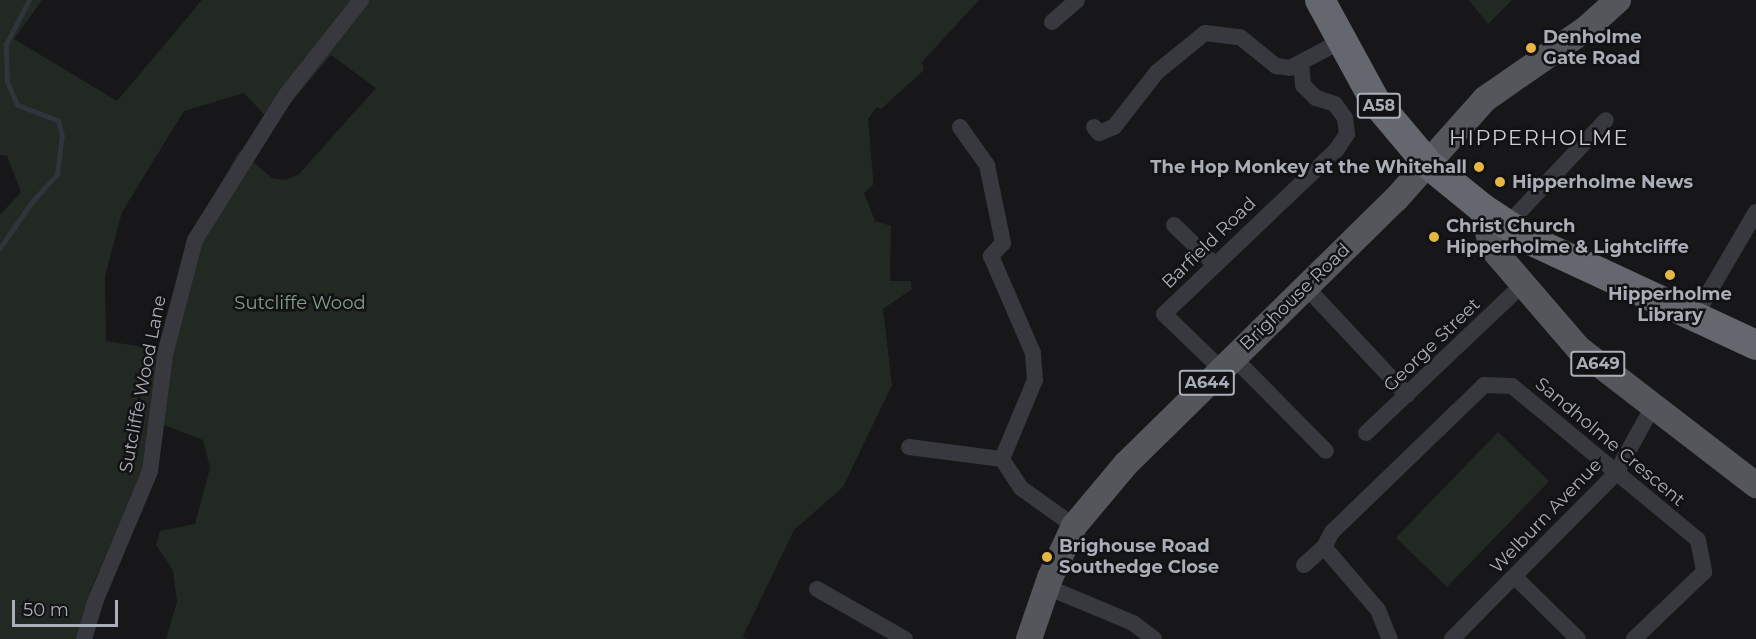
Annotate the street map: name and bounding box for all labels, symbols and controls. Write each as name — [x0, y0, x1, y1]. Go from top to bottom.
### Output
place label: Denholme Gate Road — [1543, 27, 1642, 70]
marker: Denholme Gate Road — [1524, 41, 1538, 55]
road number: A58 — [1356, 93, 1402, 119]
district label: HIPPERHOLME — [1449, 125, 1629, 151]
place label: The Hop Monkey at the Whitehall — [1150, 156, 1467, 178]
marker: The Hop Monkey at the Whitehall — [1472, 160, 1486, 174]
place label: Hipperholme News — [1512, 171, 1693, 193]
marker: Hipperholme News — [1493, 175, 1507, 189]
street label: Barfield Road — [1157, 193, 1261, 293]
place label: Christ Church Hipperholme & Lightcliffe — [1446, 216, 1689, 258]
marker: Christ Church Hipperholme & Lightcliffe — [1427, 230, 1441, 244]
street label: Brighouse Road — [1235, 239, 1355, 355]
marker: Hipperholme Library — [1663, 268, 1677, 282]
place label: Hipperholme Library — [1608, 284, 1732, 326]
park label: Sutcliffe Wood — [234, 292, 366, 314]
street label: Sutcliffe Wood Lane — [115, 293, 171, 475]
street label: George Street — [1379, 294, 1485, 396]
road number: A649 — [1570, 351, 1626, 377]
road number: A644 — [1178, 370, 1236, 396]
street label: Sandholme Crescent — [1531, 373, 1689, 511]
street label: Welburn Avenue — [1486, 454, 1606, 578]
place label: Brighouse Road Southedge Close — [1059, 536, 1219, 578]
marker: Brighouse Road Southedge Close — [1040, 550, 1054, 564]
scale bar — [15, 588, 122, 626]
text: 50 m — [23, 599, 69, 621]

